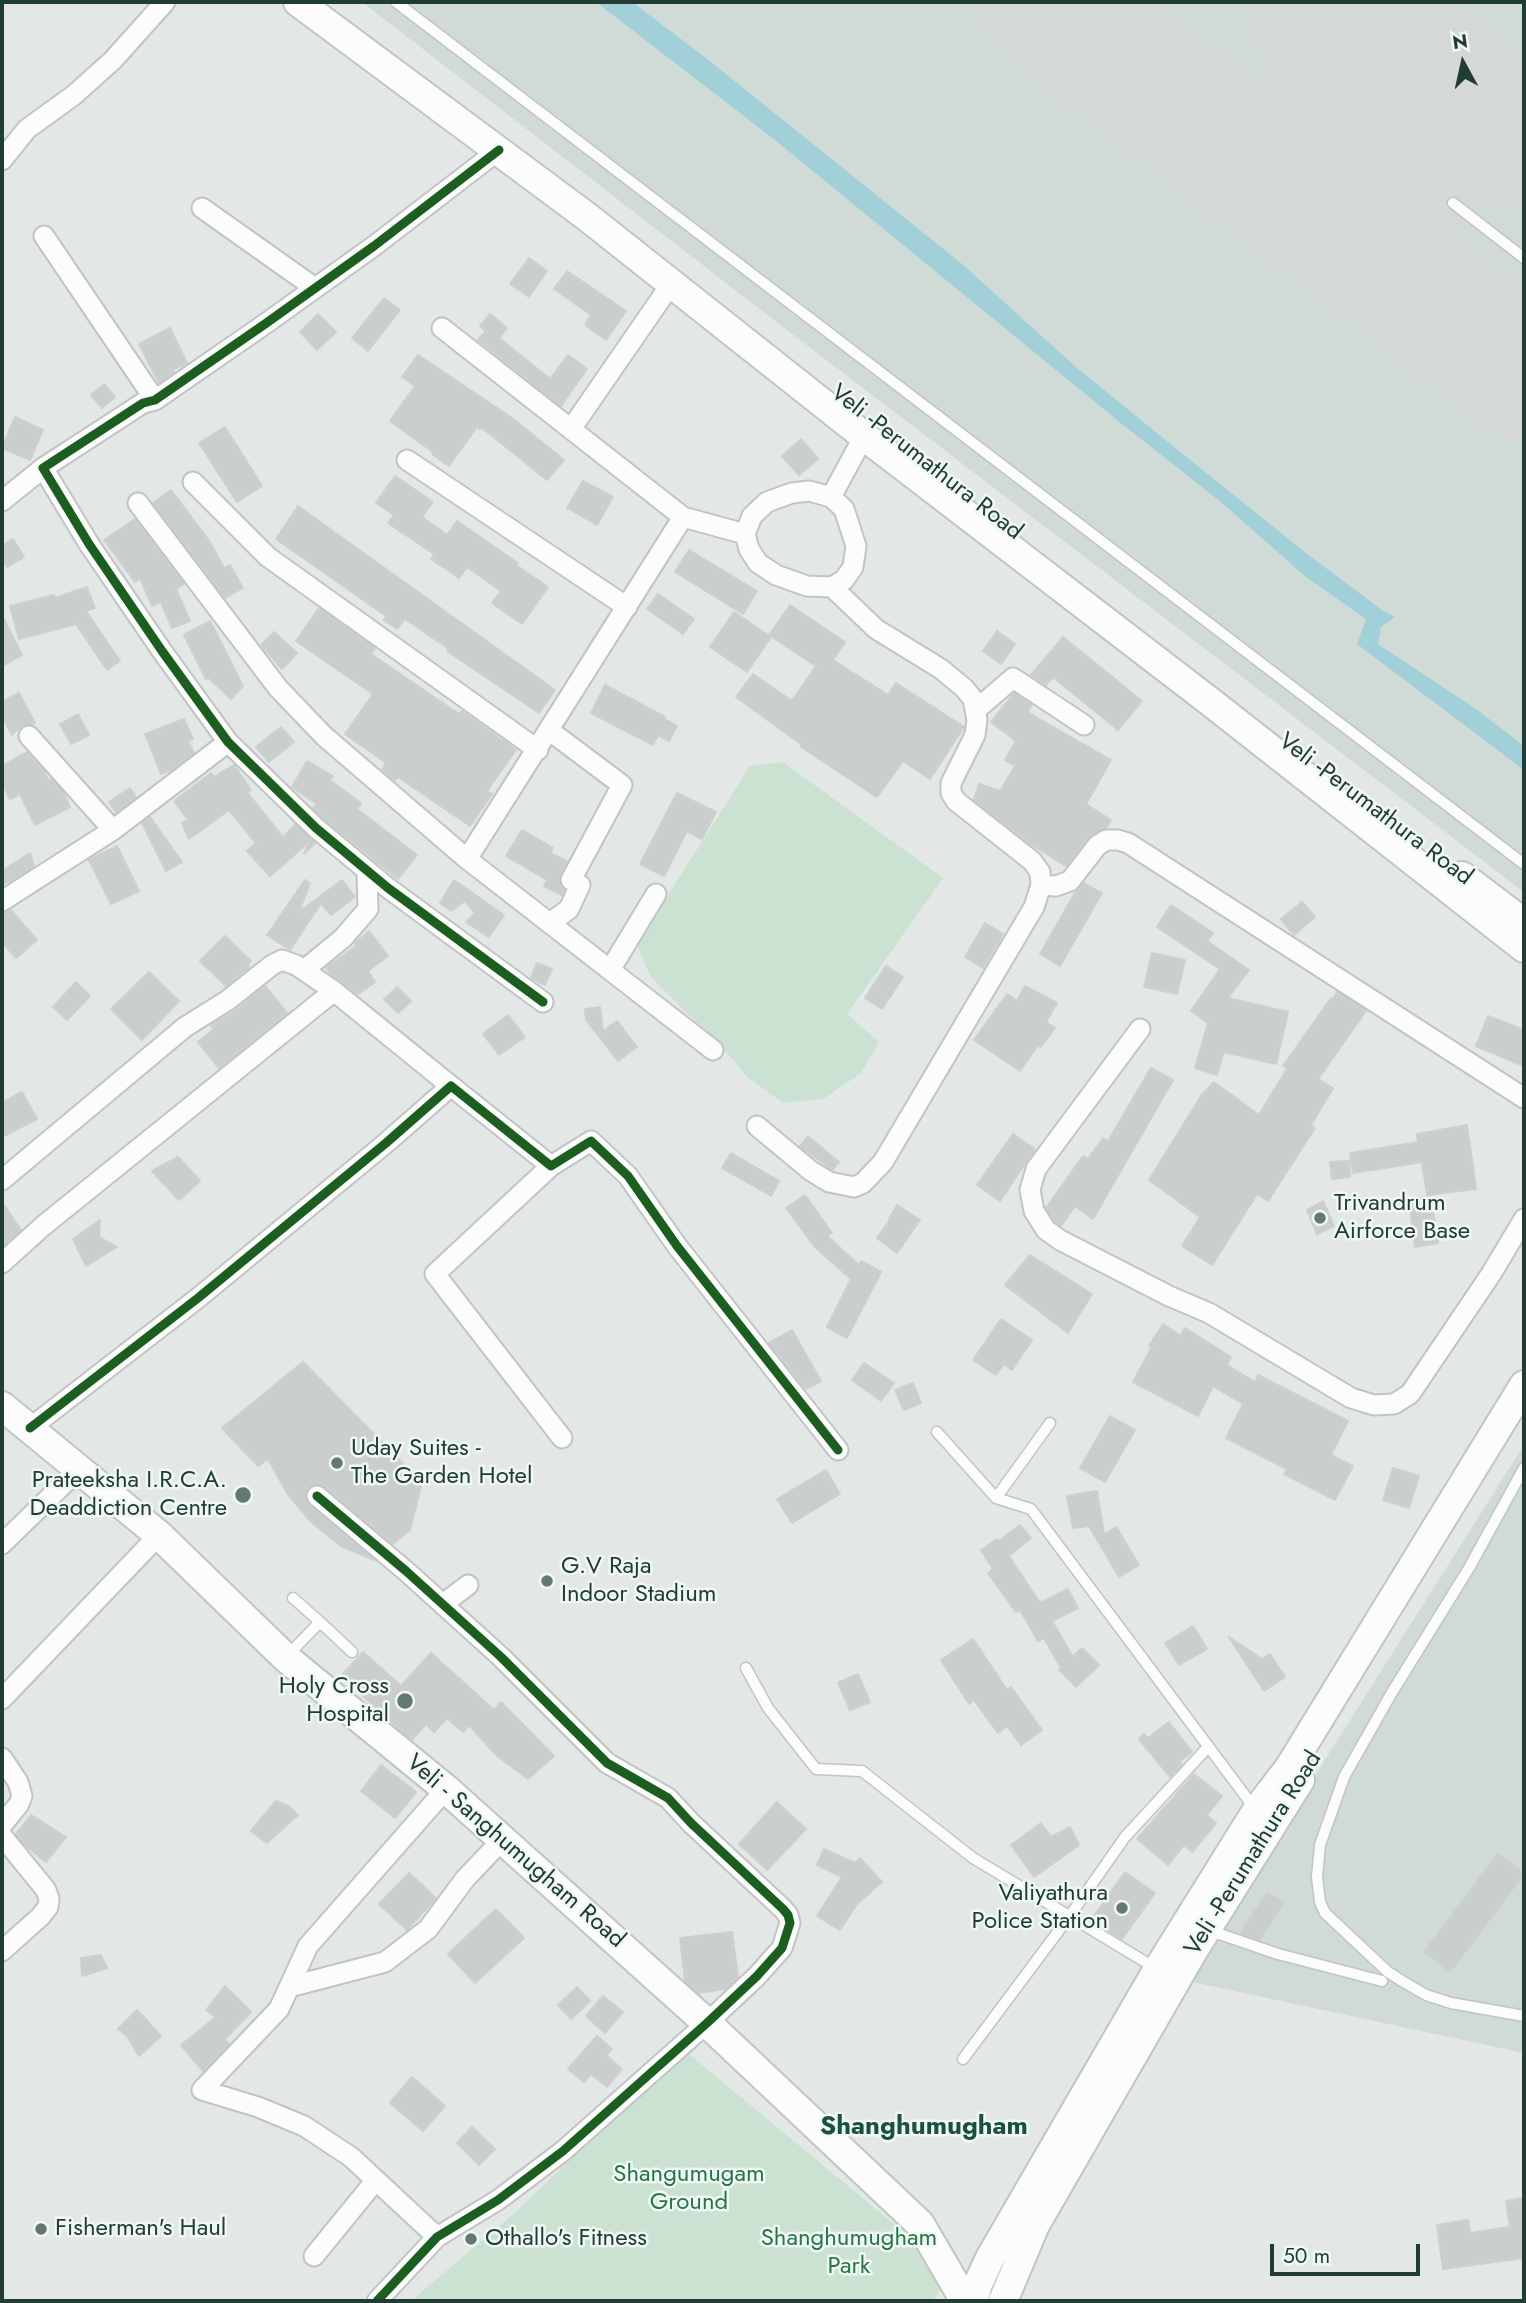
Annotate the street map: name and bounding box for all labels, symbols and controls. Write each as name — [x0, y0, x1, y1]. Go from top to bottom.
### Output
text: N — [1451, 27, 1469, 56]
north arrow — [1428, 28, 1498, 98]
street label: Veli -Perumathura Road — [824, 379, 1028, 547]
street label: Veli -Perumathura Road — [1272, 728, 1478, 892]
place label: Trivandrum Airforce Base — [1334, 1190, 1470, 1246]
marker: Trivandrum Airforce Base — [1312, 1210, 1328, 1226]
place label: Uday Suites - The Garden Hotel — [351, 1435, 532, 1491]
marker: Uday Suites - The Garden Hotel — [329, 1455, 345, 1471]
place label: Prateeksha I.R.C.A. Deaddiction Centre — [29, 1467, 227, 1523]
marker: Prateeksha I.R.C.A. Deaddiction Centre — [233, 1485, 253, 1505]
place label: G.V Raja Indoor Stadium — [561, 1553, 716, 1609]
marker: G.V Raja Indoor Stadium — [539, 1573, 555, 1589]
place label: Holy Cross Hospital — [279, 1673, 389, 1729]
marker: Holy Cross Hospital — [395, 1691, 415, 1711]
street label: Veli -Perumathura Road — [1179, 1746, 1329, 1962]
street label: Veli - Sanghumugham Road — [400, 1749, 630, 1955]
place label: Valiyathura Police Station — [972, 1880, 1108, 1936]
marker: Valiyathura Police Station — [1114, 1900, 1130, 1916]
district label: Shanghumugham — [820, 2112, 1028, 2144]
park label: Shangumugam Ground — [613, 2161, 765, 2217]
place label: Fisherman's Haul — [55, 2215, 226, 2243]
marker: Fisherman's Haul — [33, 2221, 49, 2237]
place label: Othallo's Fitness — [485, 2225, 647, 2253]
park label: Shanghumugham Park — [761, 2225, 937, 2281]
scale bar — [1274, 2230, 1424, 2274]
marker: Othallo's Fitness — [463, 2231, 479, 2247]
text: 50 m — [1283, 2241, 1330, 2271]

